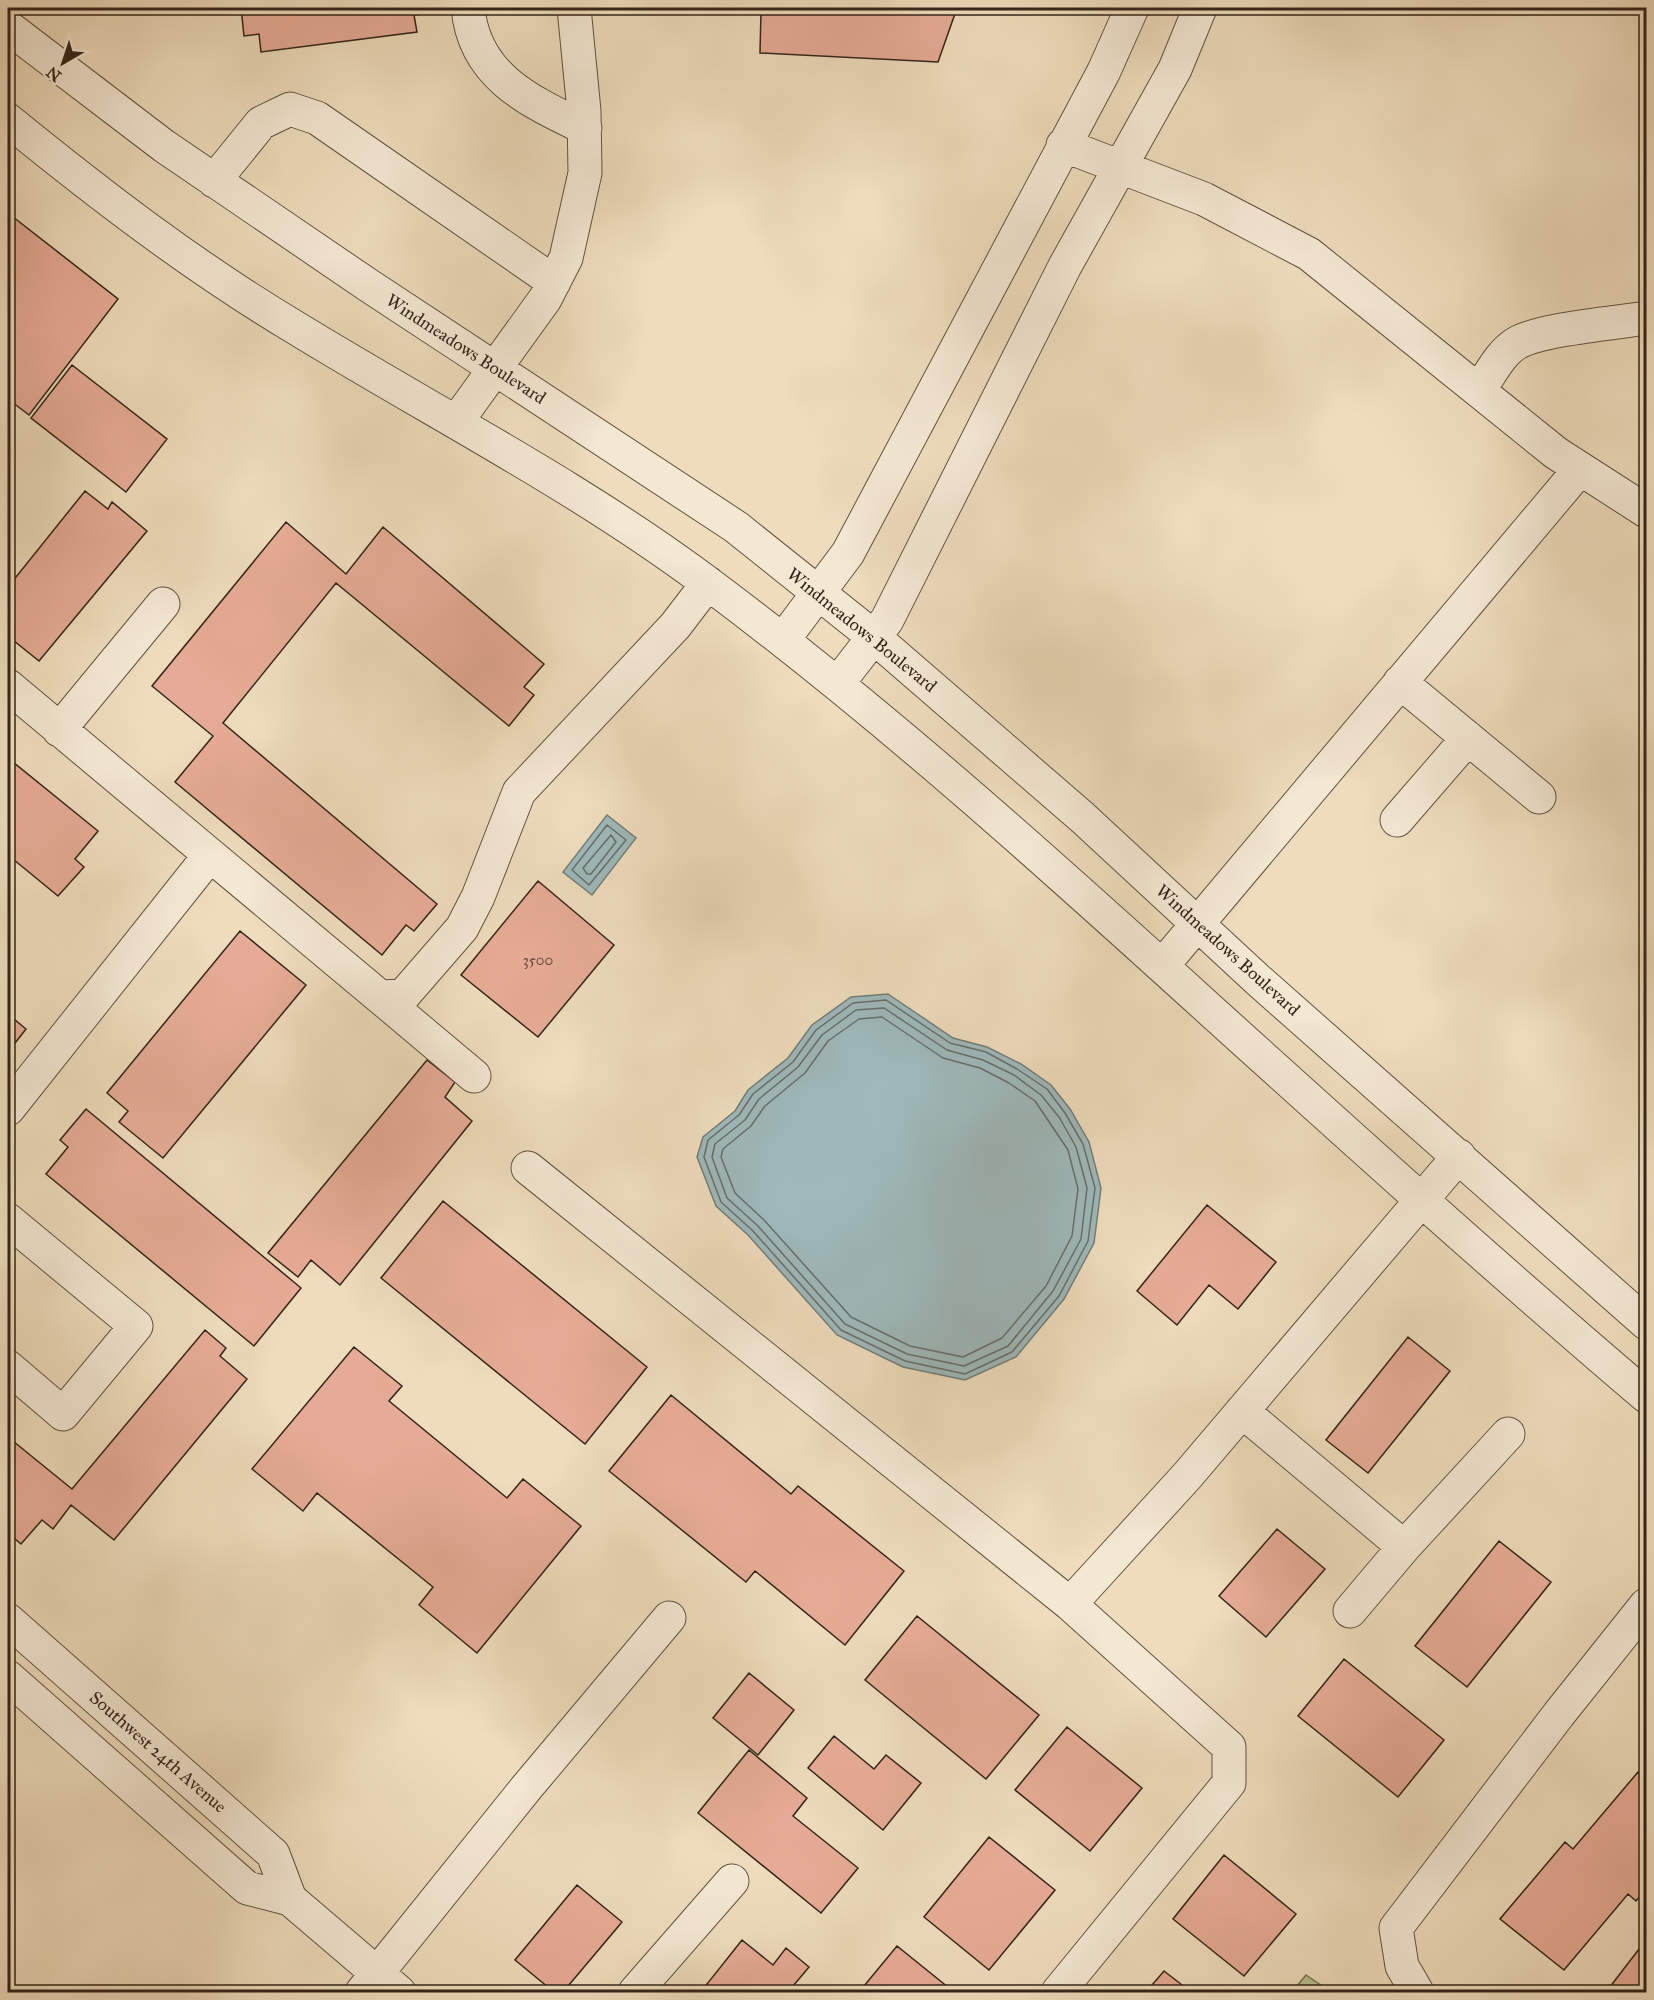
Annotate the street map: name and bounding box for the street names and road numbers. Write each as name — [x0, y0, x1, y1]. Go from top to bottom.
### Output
street label: Windmeadows Boulevard — [382, 289, 550, 409]
street label: Windmeadows Boulevard — [783, 563, 941, 697]
street label: Windmeadows Boulevard — [1151, 880, 1305, 1020]
street label: Southwest 24th Avenue — [85, 1686, 231, 1818]

